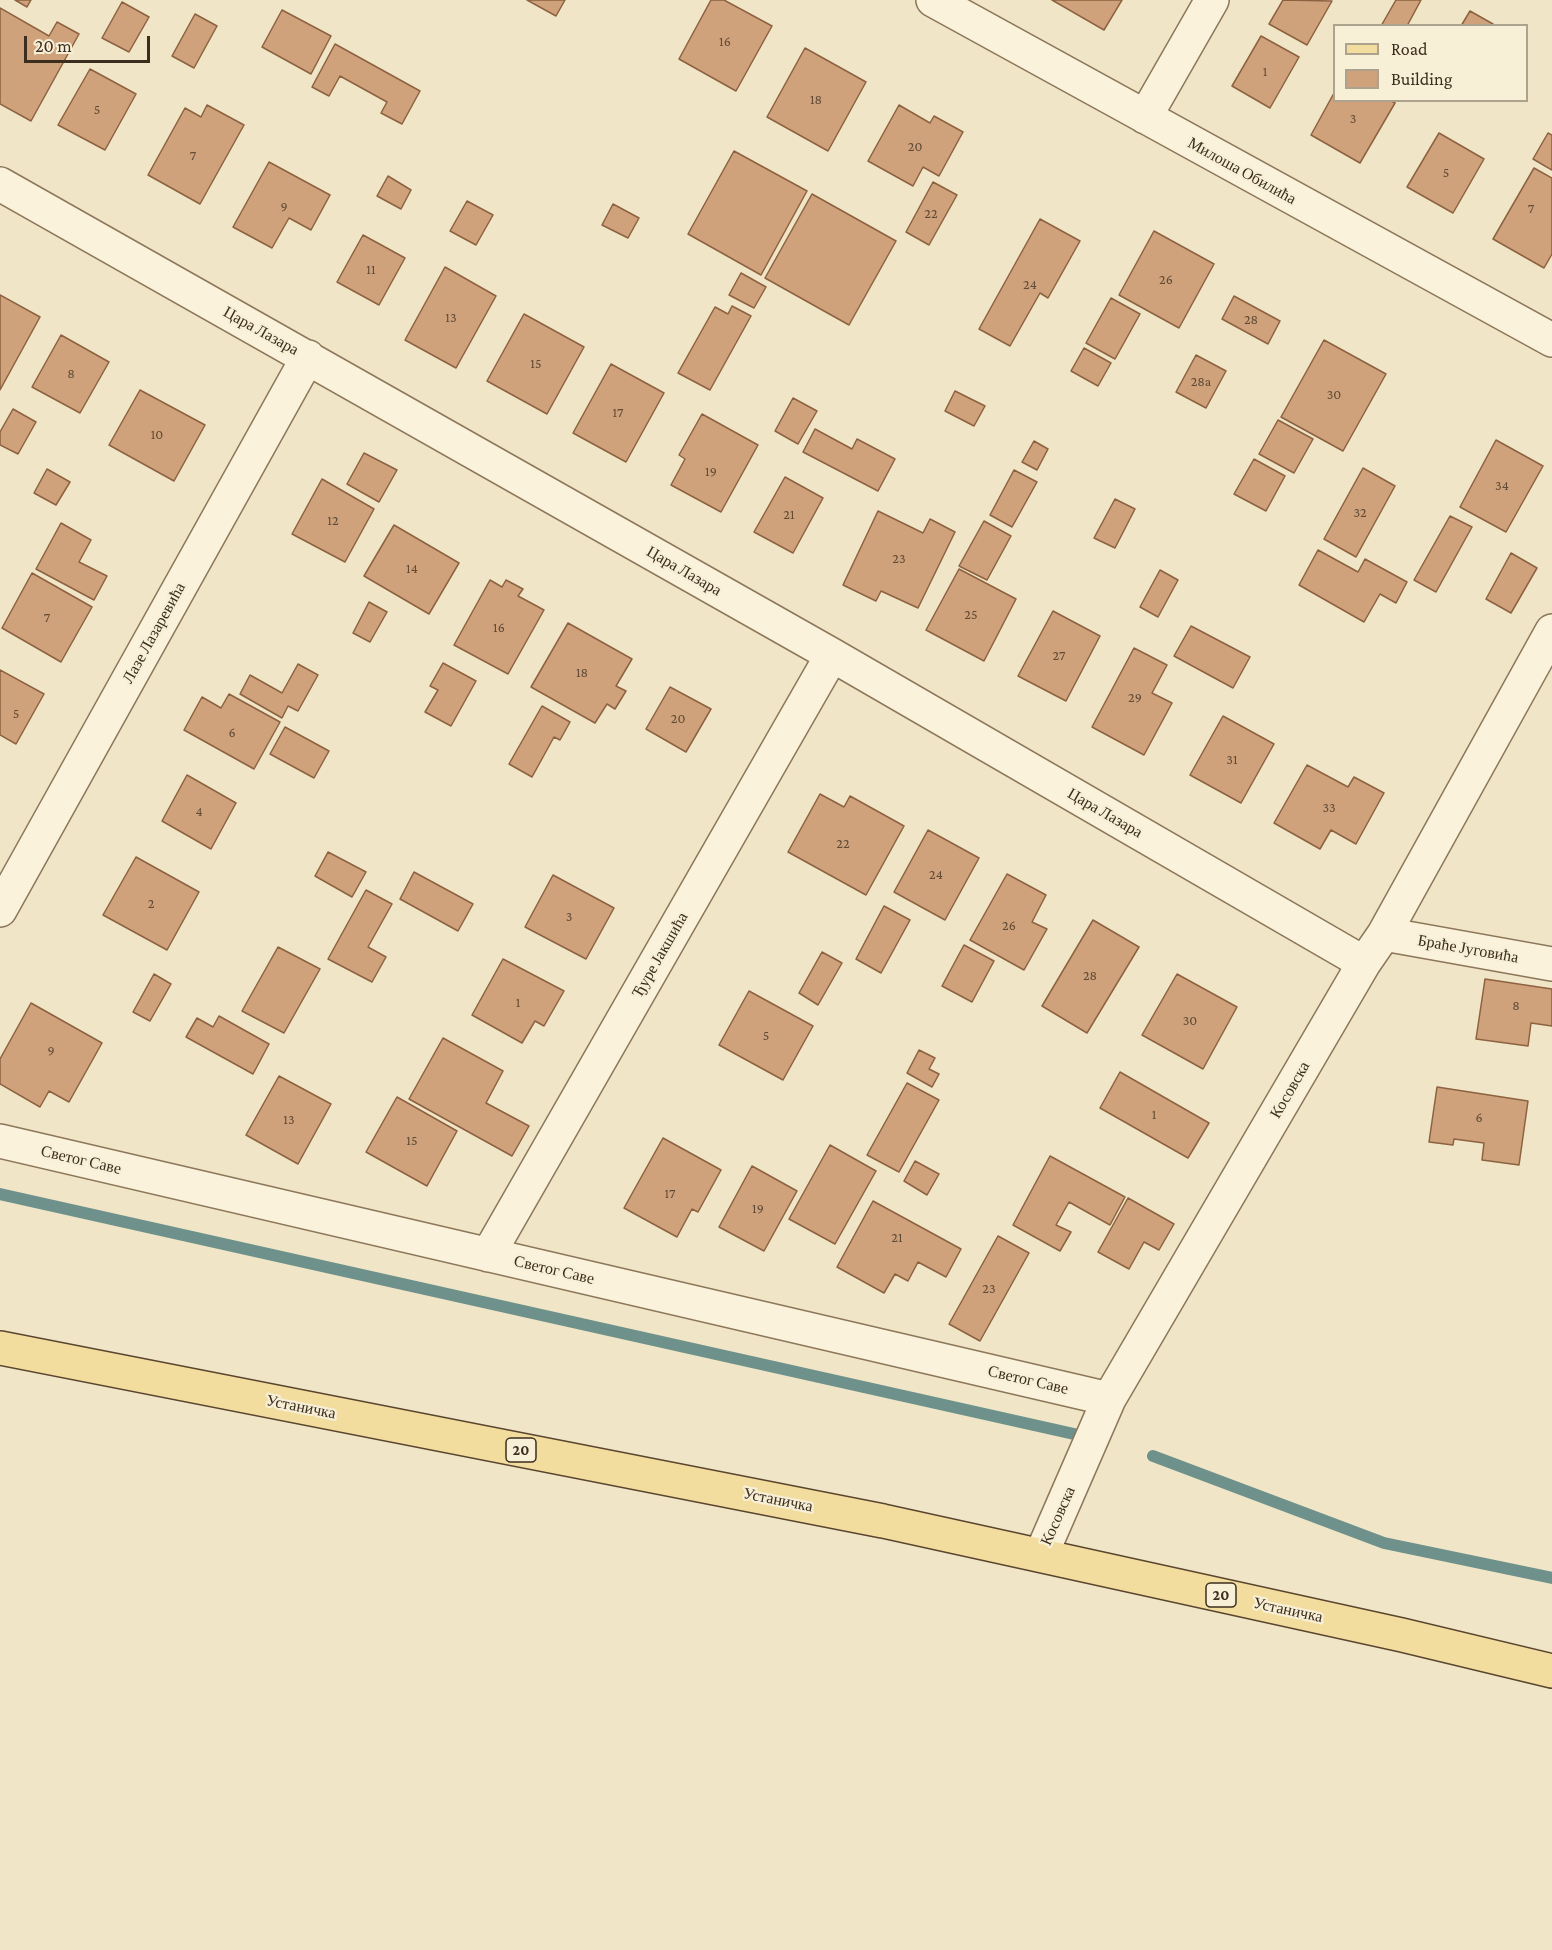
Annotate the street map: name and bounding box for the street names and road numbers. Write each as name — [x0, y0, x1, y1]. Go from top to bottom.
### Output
street label: Милоша Обилића — [1184, 133, 1300, 209]
street label: Цара Лазара — [220, 302, 302, 360]
street label: Цара Лазара — [643, 542, 725, 600]
street label: Лазе Лазаревића — [118, 579, 190, 687]
street label: Цара Лазара — [1064, 784, 1146, 842]
street label: Ђуре Јакшића — [628, 909, 692, 1001]
street label: Браће Југовића — [1416, 931, 1520, 967]
street label: Косовска — [1266, 1058, 1314, 1122]
street label: Светог Саве — [39, 1141, 123, 1179]
street label: Светог Саве — [512, 1251, 596, 1289]
street label: Светог Саве — [986, 1361, 1070, 1399]
street label: Устаничка — [265, 1391, 337, 1423]
road number: 20 — [506, 1438, 536, 1462]
street label: Устаничка — [742, 1484, 814, 1516]
street label: Косовска — [1037, 1484, 1079, 1548]
road number: 20 — [1206, 1583, 1236, 1607]
street label: Устаничка — [1251, 1593, 1325, 1627]

